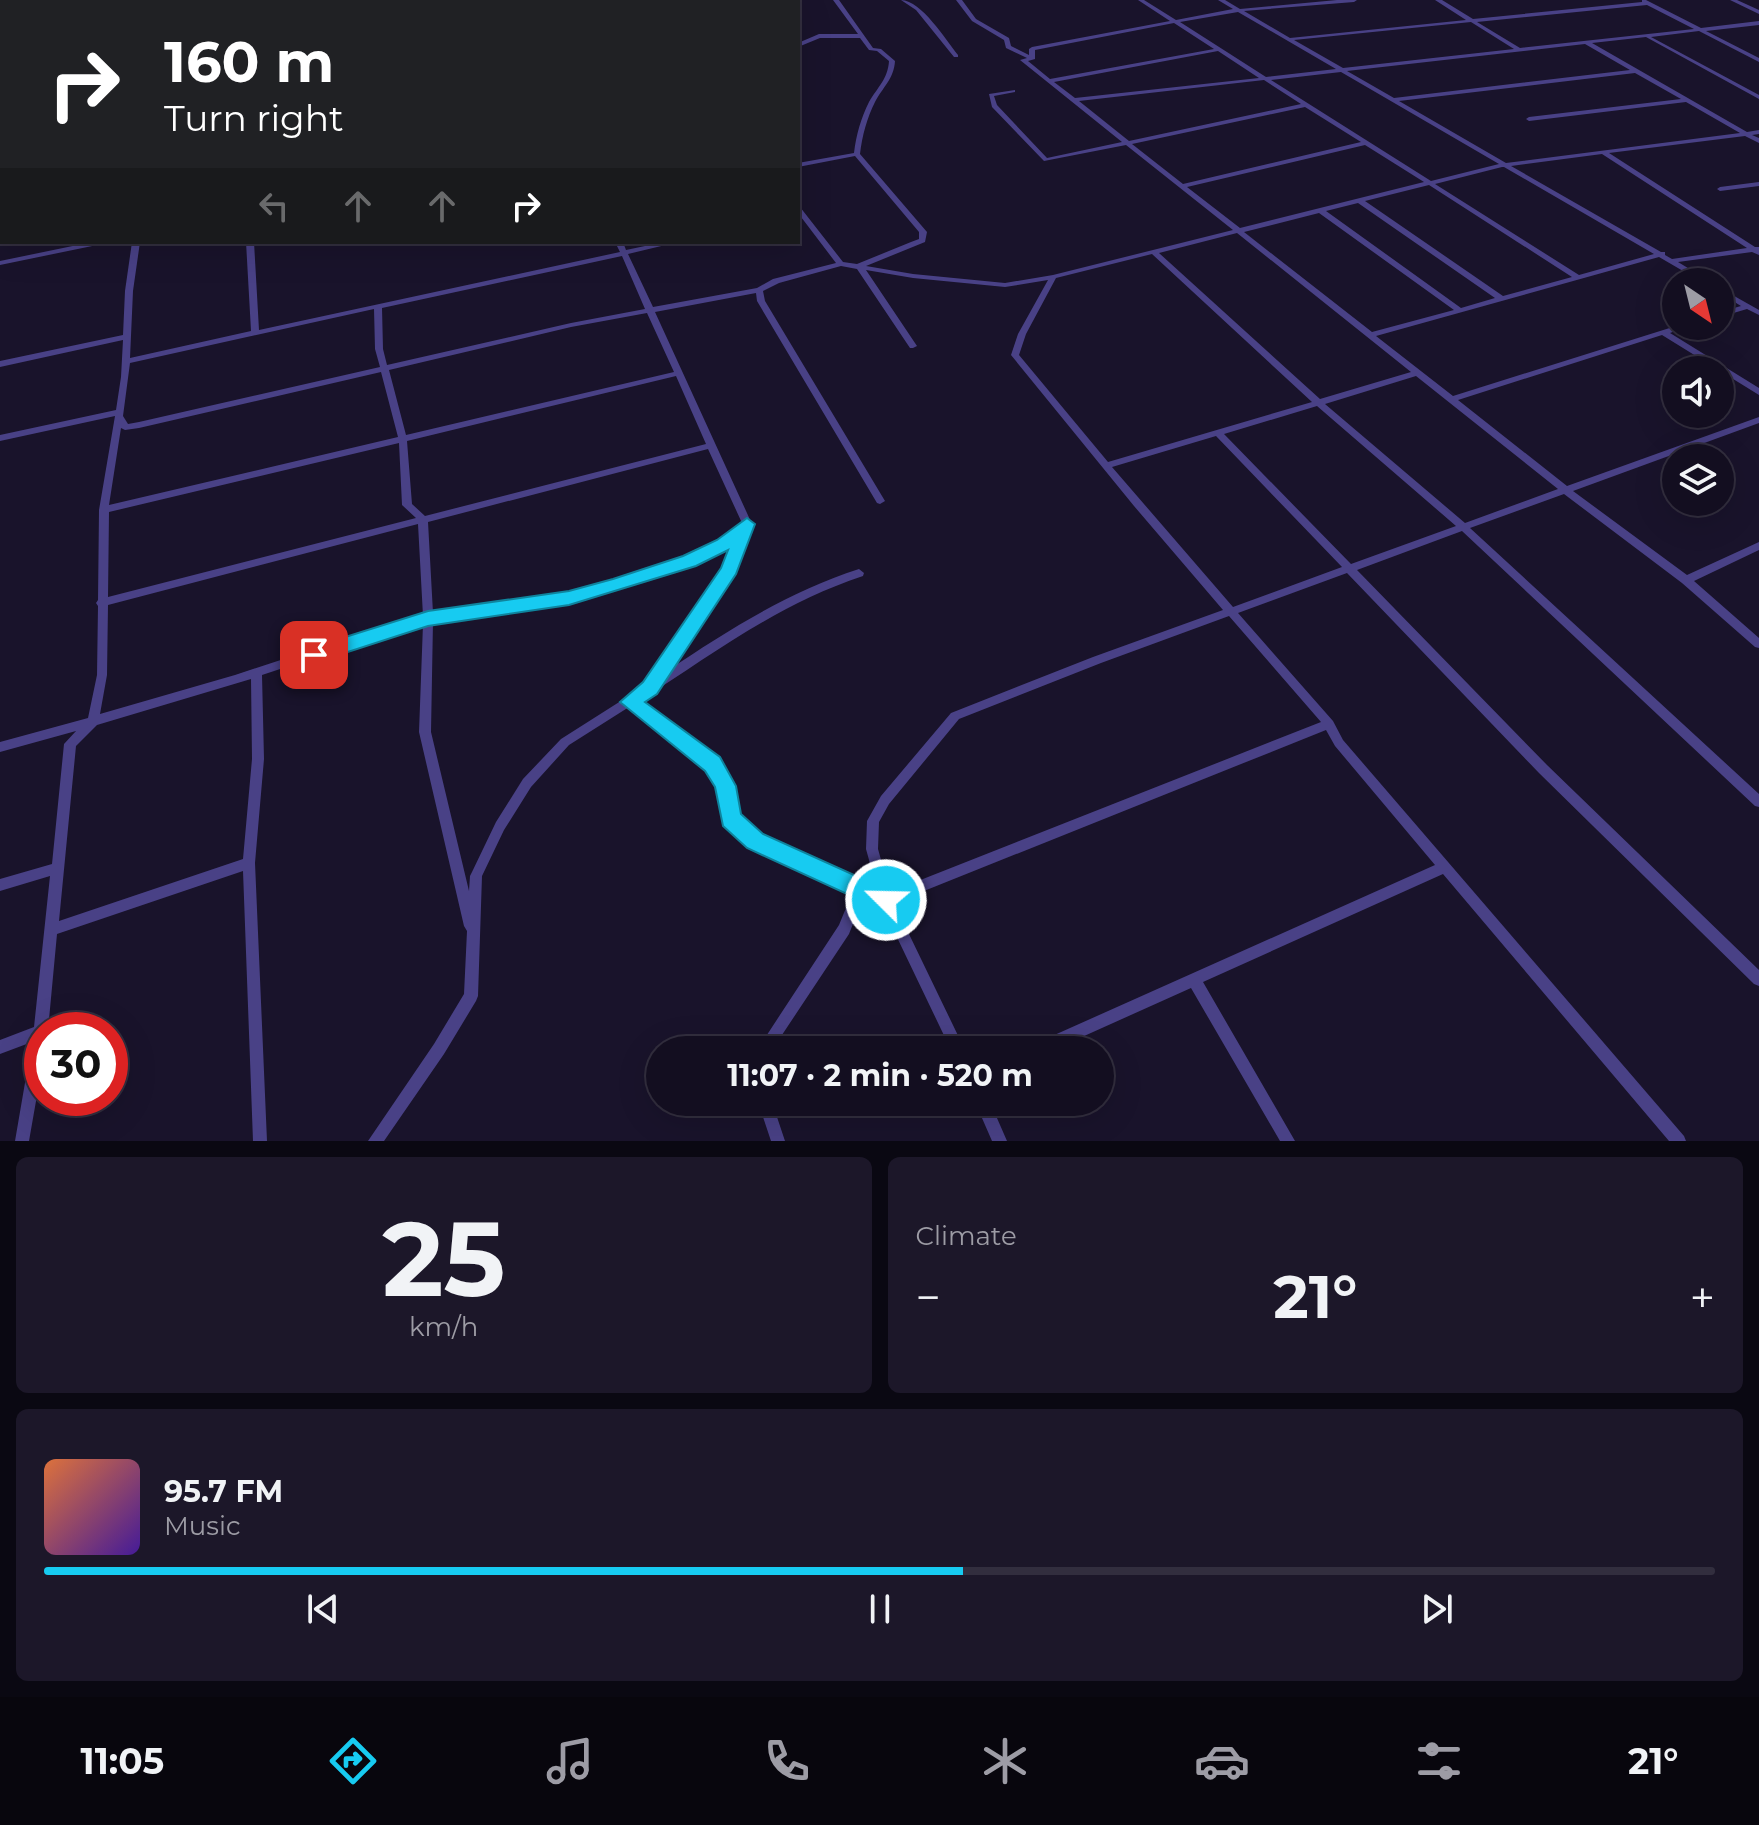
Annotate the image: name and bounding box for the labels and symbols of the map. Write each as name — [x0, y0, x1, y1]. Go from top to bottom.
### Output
north arrow — [1662, 268, 1734, 340]
pin — [280, 621, 348, 689]
position arrow — [844, 858, 928, 942]
speed limit sign: 30 — [24, 1012, 128, 1116]

